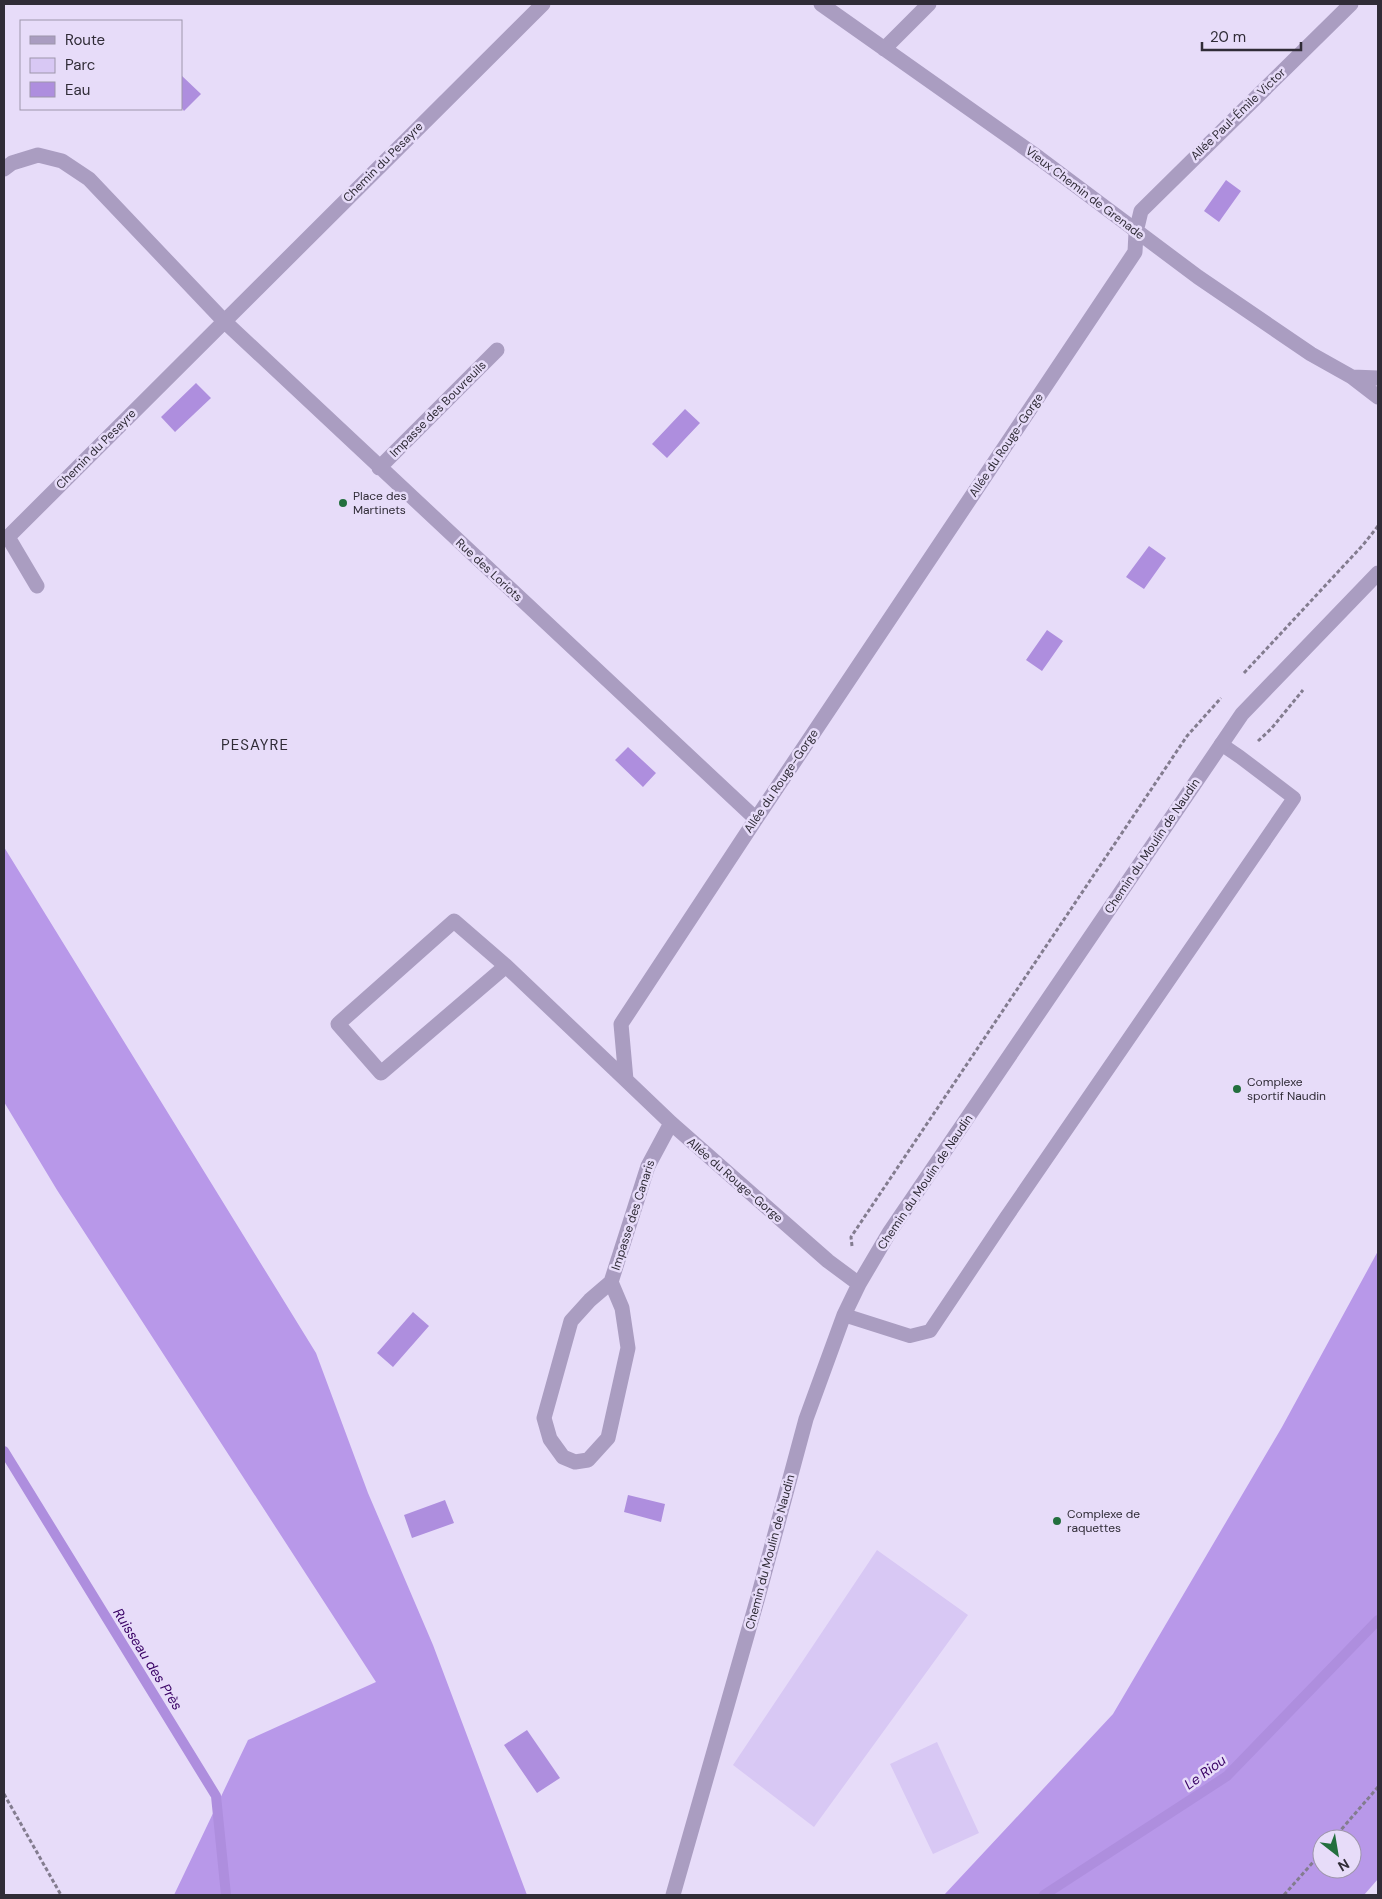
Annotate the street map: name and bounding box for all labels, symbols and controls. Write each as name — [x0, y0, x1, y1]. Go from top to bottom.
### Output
legend — [20, 20, 182, 110]
scale bar — [1202, 20, 1301, 52]
text: 20 m — [1210, 27, 1246, 47]
text: Route — [65, 30, 105, 50]
text: Parc — [65, 55, 95, 75]
street label: Allée Paul-Émile Victor — [1187, 64, 1289, 164]
text: Eau — [65, 80, 90, 100]
street label: Chemin du Pesayre — [339, 118, 427, 206]
street label: Vieux Chemin de Grenade — [1022, 143, 1148, 243]
street label: Impasse des Bouvreuils — [386, 357, 490, 461]
street label: Allée du Rouge-Gorge — [965, 390, 1047, 500]
street label: Chemin du Pesayre — [52, 405, 140, 493]
place label: Place des Martinets — [353, 488, 406, 518]
marker: Place des Martinets — [337, 497, 349, 509]
street label: Rue des Loriots — [452, 535, 526, 605]
street label: Allée du Rouge-Gorge — [740, 726, 822, 836]
district label: PESAYRE — [221, 735, 289, 755]
street label: Chemin du Moulin de Naudin — [1101, 775, 1203, 917]
place label: Complexe sportif Naudin — [1247, 1074, 1326, 1104]
marker: Complexe sportif Naudin — [1231, 1083, 1243, 1095]
street label: Chemin du Moulin de Naudin — [874, 1111, 976, 1253]
street label: Allée du Rouge-Gorge — [684, 1134, 786, 1226]
street label: Impasse des Canaris — [608, 1158, 658, 1272]
street label: Chemin du Moulin de Naudin — [742, 1473, 798, 1631]
place label: Complexe de raquettes — [1067, 1506, 1140, 1536]
marker: Complexe de raquettes — [1051, 1515, 1063, 1527]
water label: Ruisseau des Près — [109, 1605, 187, 1713]
water label: Le Riou — [1181, 1751, 1229, 1793]
north arrow — [1312, 1829, 1362, 1879]
text: N — [1335, 1855, 1353, 1875]

